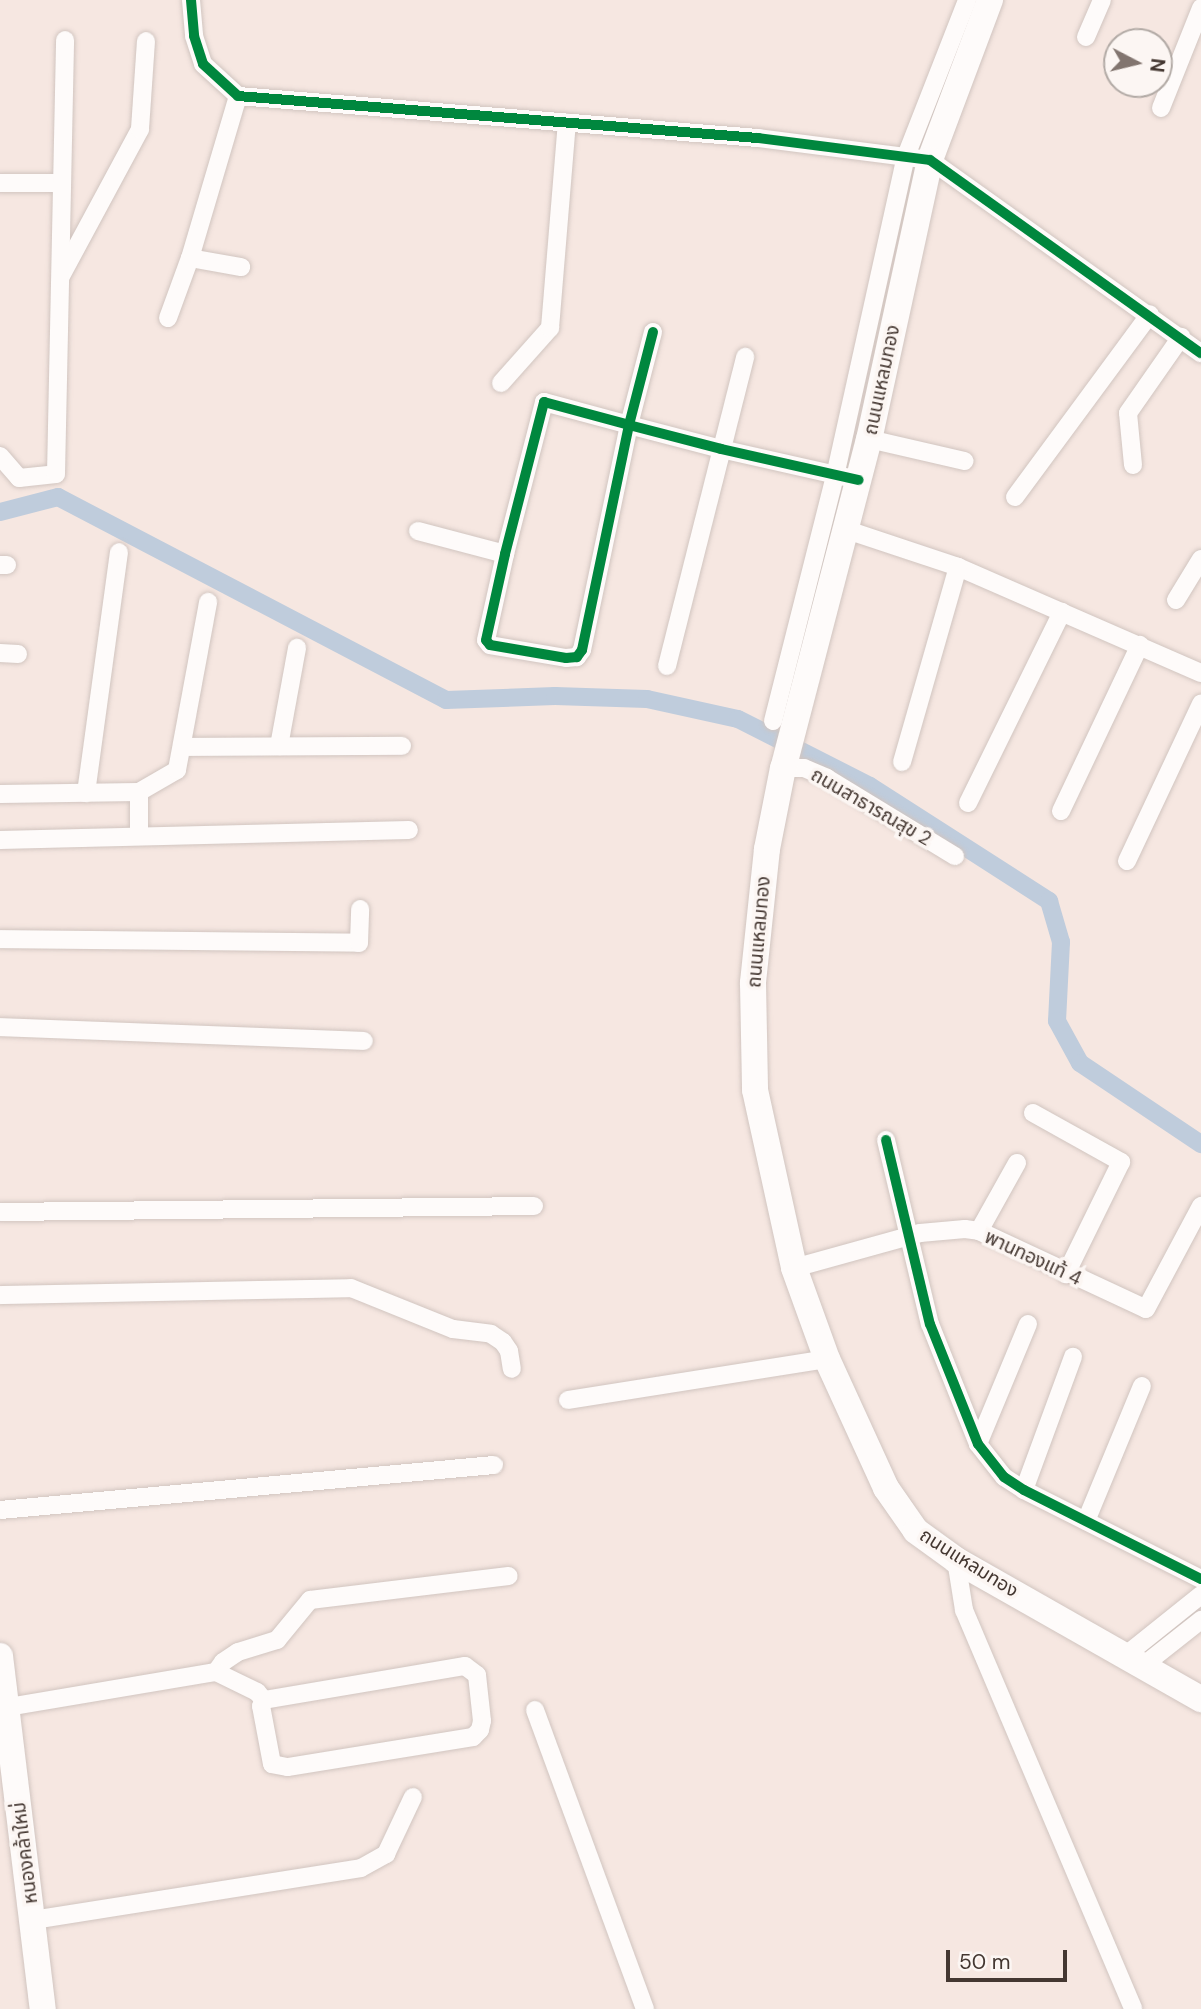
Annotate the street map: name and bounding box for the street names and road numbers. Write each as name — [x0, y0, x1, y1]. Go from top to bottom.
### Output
street label: ถนนแหลมทอง — [859, 323, 905, 437]
street label: ถนนสาธารณสุข 2 — [807, 763, 935, 851]
street label: ถนนแหลมทอง — [743, 875, 775, 989]
street label: พานทองแท้ 4 — [981, 1226, 1085, 1290]
street label: ถนนแหลมทอง — [916, 1524, 1022, 1602]
street label: หนองคล้าใหม่ — [7, 1801, 43, 1905]

